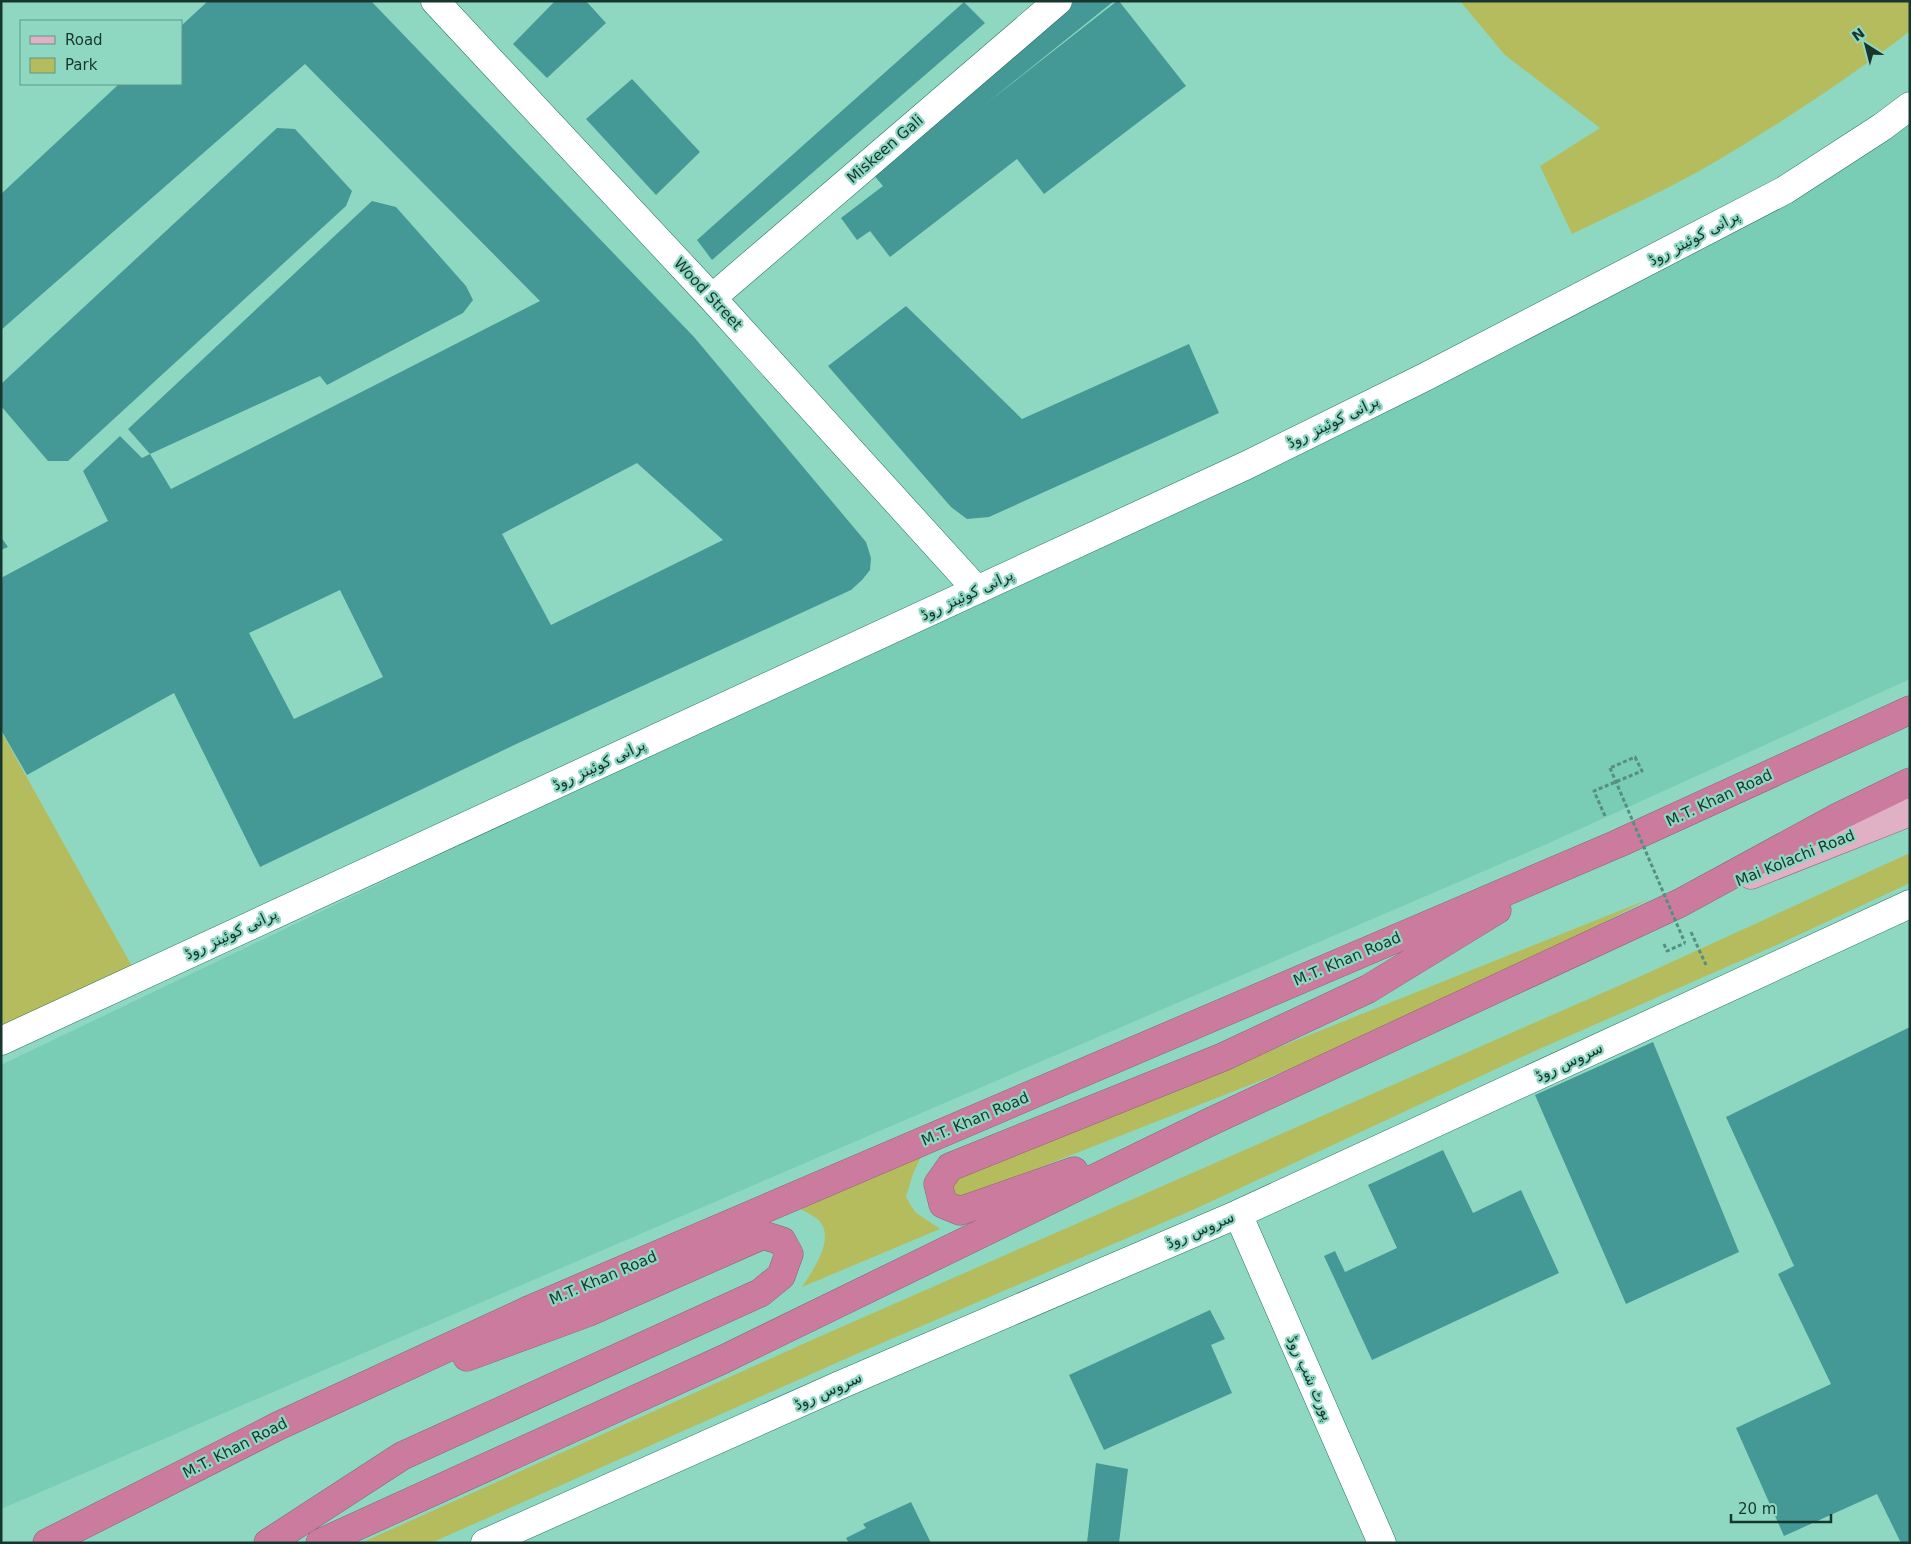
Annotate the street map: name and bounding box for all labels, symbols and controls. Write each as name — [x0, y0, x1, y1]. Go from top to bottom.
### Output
legend — [20, 20, 182, 85]
north arrow — [1841, 20, 1891, 70]
text: N — [1849, 25, 1868, 44]
text: Road — [65, 31, 103, 49]
text: Park — [65, 56, 98, 74]
street label: Miskeen Gali — [843, 111, 927, 187]
street label: پرانی کوئینز روڈ — [1645, 206, 1743, 270]
street label: Wood Street — [670, 254, 746, 334]
street label: پرانی کوئینز روڈ — [1284, 392, 1383, 453]
street label: پرانی کوئینز روڈ — [918, 566, 1017, 625]
street label: پرانی کوئینز روڈ — [550, 736, 649, 795]
street label: M.T. Khan Road — [1663, 766, 1775, 830]
street label: Mai Kolachi Road — [1733, 826, 1857, 890]
street label: پرانی کوئینز روڈ — [182, 905, 281, 964]
street label: M.T. Khan Road — [1291, 928, 1403, 990]
street label: سروس روڈ — [1532, 1039, 1606, 1085]
street label: M.T. Khan Road — [919, 1088, 1031, 1150]
street label: سروس روڈ — [1163, 1208, 1237, 1252]
street label: M.T. Khan Road — [547, 1247, 659, 1309]
street label: پورٹ شپ روڈ — [1282, 1333, 1337, 1424]
street label: سروس روڈ — [791, 1368, 865, 1414]
street label: M.T. Khan Road — [180, 1414, 290, 1482]
scale bar — [1731, 1492, 1831, 1524]
text: 20 m — [1738, 1500, 1776, 1518]

